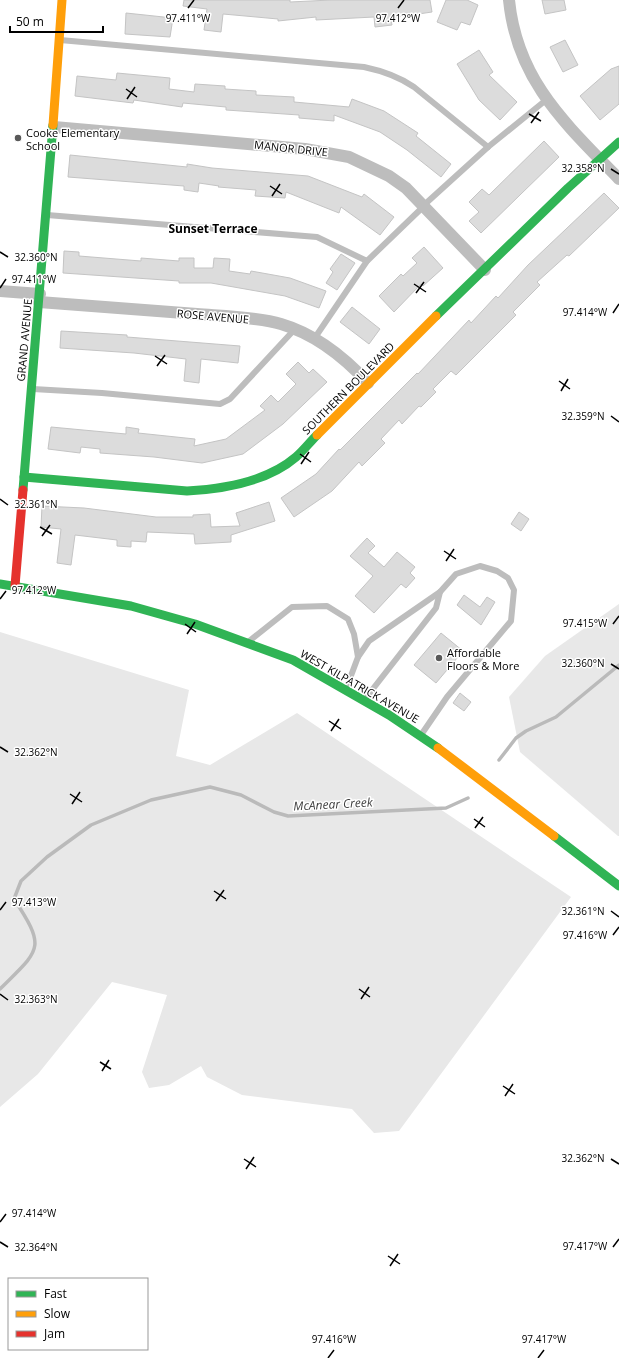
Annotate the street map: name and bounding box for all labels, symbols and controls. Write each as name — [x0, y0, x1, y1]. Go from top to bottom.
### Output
scale bar — [10, 8, 103, 34]
text: 97.411°W — [166, 11, 211, 25]
text: 97.412°W — [376, 11, 421, 25]
text: 50 m — [16, 13, 44, 30]
place label: Cooke Elementary School — [26, 125, 120, 153]
marker: Cooke Elementary School — [13, 133, 23, 143]
street label: MANOR DRIVE — [253, 137, 329, 159]
text: 32.358°N — [561, 161, 605, 175]
district label: Sunset Terrace — [168, 220, 258, 237]
text: 32.360°N — [14, 250, 58, 264]
text: 97.411°W — [12, 272, 57, 286]
street label: GRAND AVENUE — [13, 298, 35, 382]
street label: ROSE AVENUE — [176, 305, 250, 327]
text: 97.414°W — [563, 305, 608, 319]
street label: SOUTHERN BOULEVARD — [299, 339, 397, 437]
text: 32.359°N — [561, 409, 605, 423]
text: 32.361°N — [14, 497, 58, 511]
text: 97.412°W — [12, 583, 57, 597]
text: 97.415°W — [563, 616, 608, 630]
place label: Affordable Floors & More — [447, 645, 519, 673]
street label: WEST KILPATRICK AVENUE — [298, 646, 422, 726]
marker: Affordable Floors & More — [434, 653, 444, 663]
text: 32.360°N — [561, 656, 605, 670]
text: 32.362°N — [14, 745, 58, 759]
water label: McAnear Creek — [293, 793, 374, 815]
text: 97.413°W — [12, 895, 57, 909]
text: 32.361°N — [561, 904, 605, 918]
text: 97.416°W — [563, 928, 608, 942]
text: 32.363°N — [14, 992, 58, 1006]
text: 32.362°N — [561, 1151, 605, 1165]
text: 97.414°W — [12, 1206, 57, 1220]
text: 97.417°W — [563, 1239, 608, 1253]
text: 32.364°N — [14, 1240, 58, 1254]
legend — [8, 1278, 148, 1350]
text: Fast — [44, 1285, 67, 1302]
text: Slow — [44, 1305, 71, 1322]
text: Jam — [43, 1325, 65, 1342]
text: 97.416°W — [312, 1332, 357, 1346]
text: 97.417°W — [522, 1332, 567, 1346]

